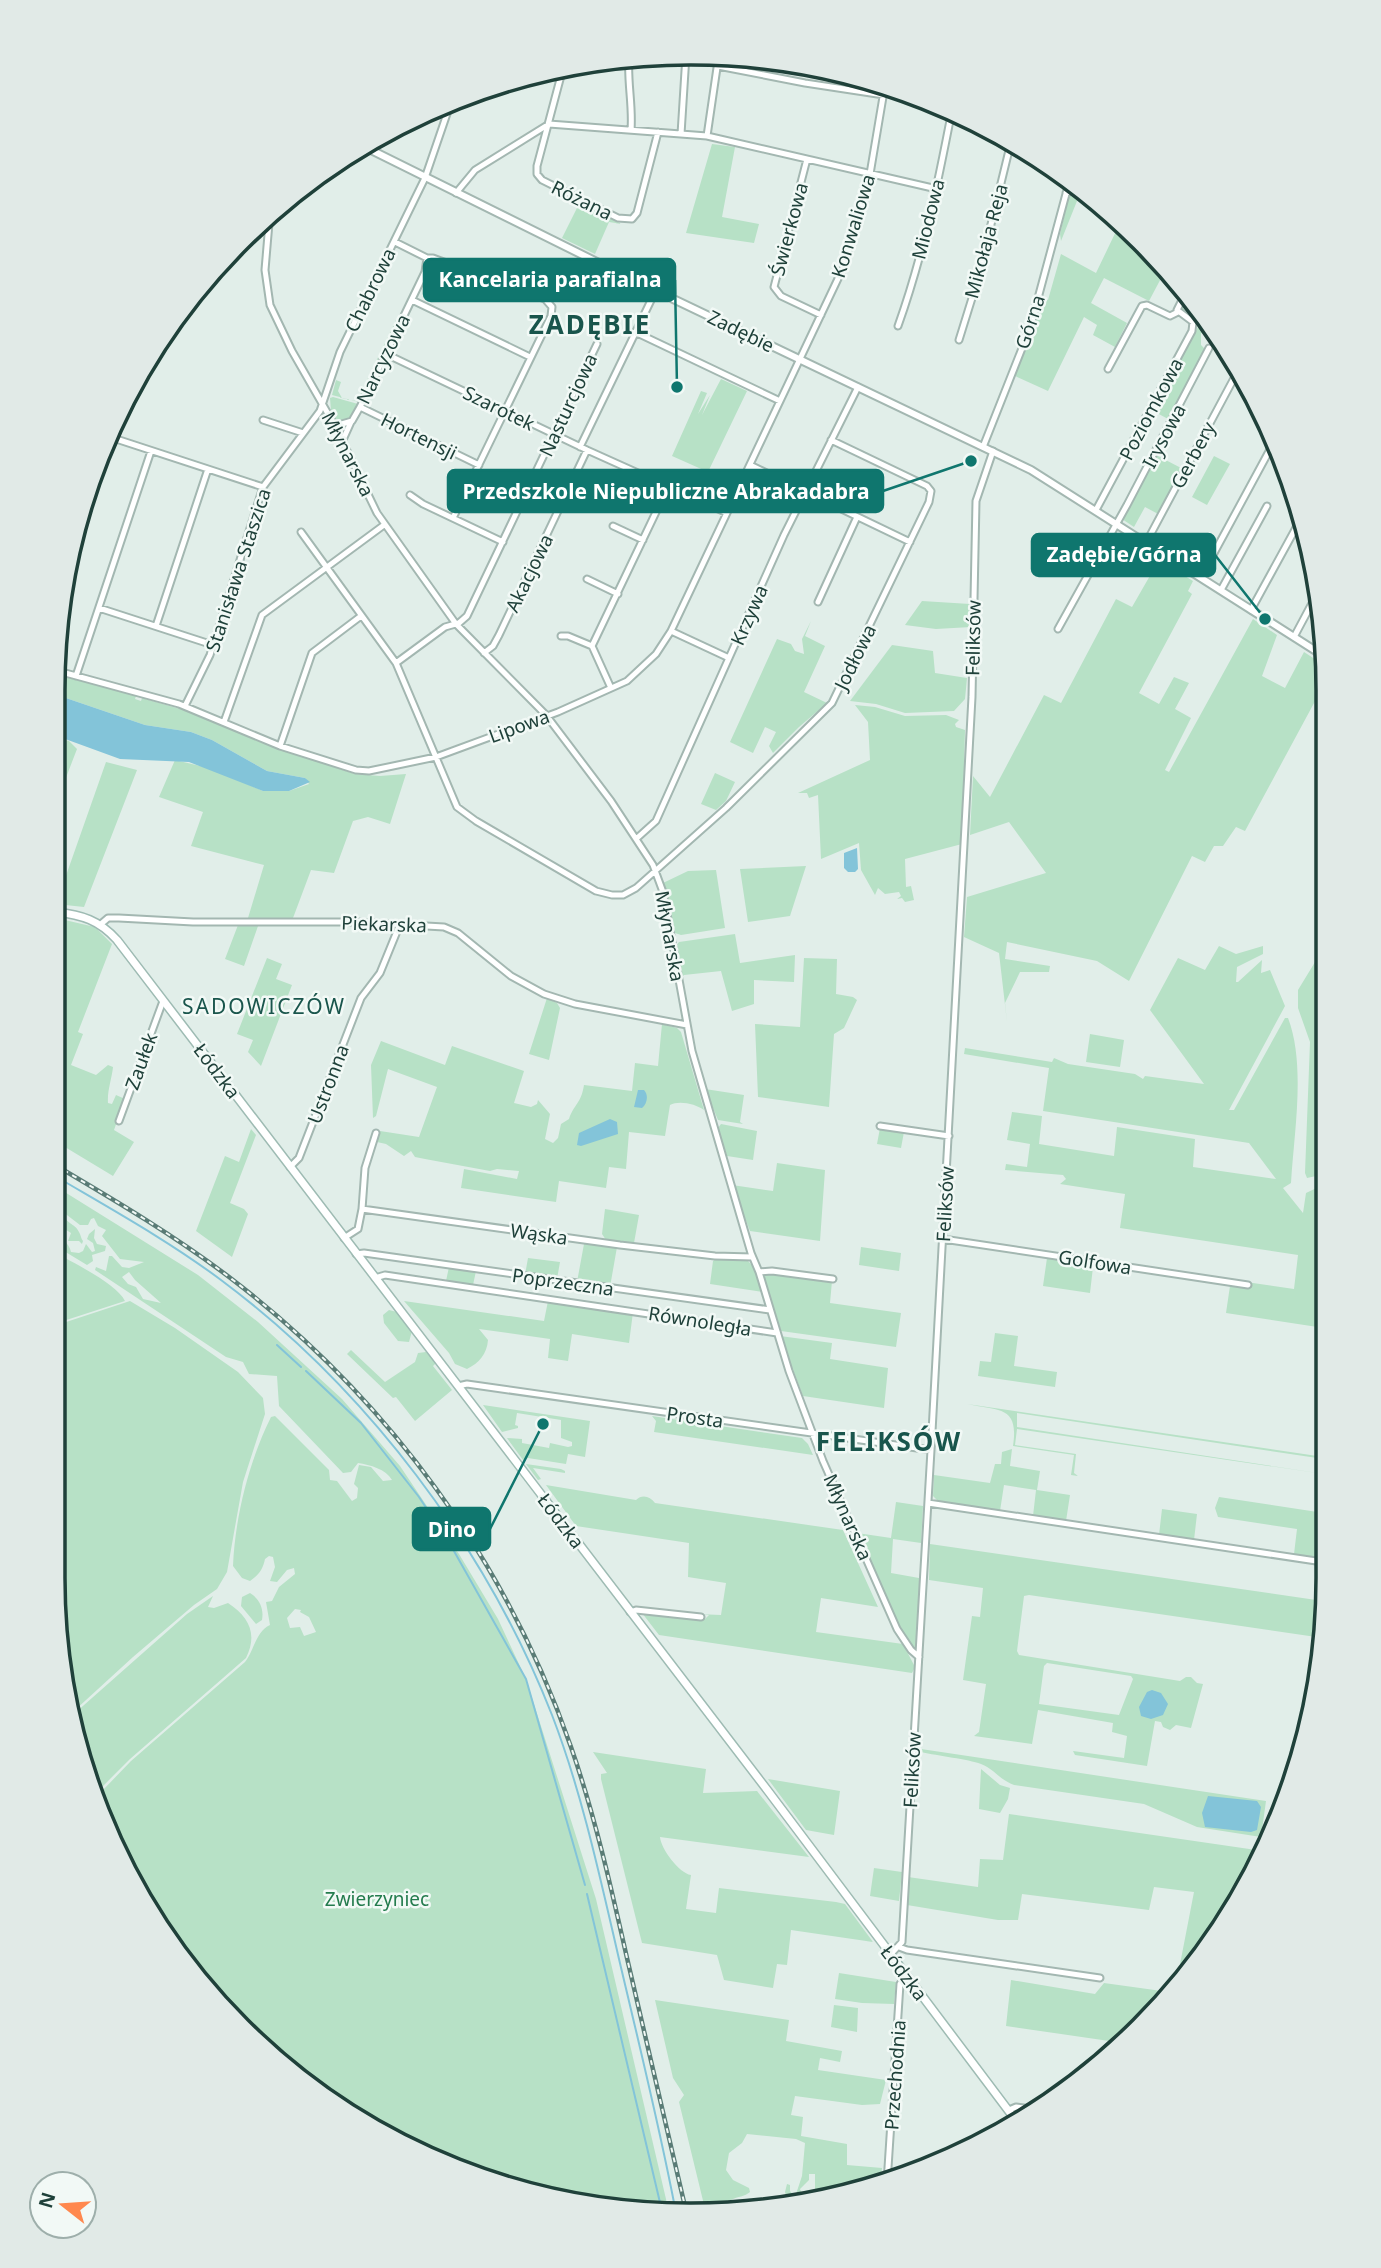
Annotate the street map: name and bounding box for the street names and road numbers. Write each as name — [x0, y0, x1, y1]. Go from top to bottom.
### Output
street label: Konwaliowa — [825, 171, 881, 281]
street label: Różana — [547, 174, 617, 226]
street label: Miodowa — [905, 176, 951, 262]
street label: Świerkowa — [764, 179, 814, 279]
street label: Mikołaja Reja — [958, 181, 1014, 301]
street label: Chabrowa — [339, 244, 401, 336]
street label: Górna — [1009, 292, 1051, 352]
street label: Zadębie — [703, 304, 779, 358]
street label: Narcyzowa — [350, 310, 416, 408]
street label: Nasturcjowa — [533, 349, 603, 461]
street label: Poziomkowa — [1113, 353, 1189, 465]
street label: Szarotek — [459, 380, 539, 436]
street label: Irysowa — [1136, 399, 1192, 473]
street label: Hortensji — [377, 406, 461, 466]
street label: Młynarska — [316, 407, 380, 501]
street label: Gerbery — [1165, 417, 1222, 493]
street label: Stanisława Staszica — [199, 485, 277, 655]
street label: Akacjowa — [499, 530, 559, 616]
street label: Krzywa — [724, 581, 774, 649]
street label: Feliksów — [959, 600, 987, 676]
street label: Jodłowa — [827, 620, 882, 696]
street label: Lipowa — [485, 703, 553, 749]
street label: Młynarska — [649, 888, 691, 984]
street label: Piekarska — [341, 910, 427, 938]
street label: Zaułek — [119, 1029, 163, 1093]
street label: Łódzka — [188, 1038, 246, 1104]
street label: Ustronna — [301, 1041, 355, 1127]
street label: Feliksów — [930, 1165, 960, 1242]
street label: Wąska — [509, 1217, 569, 1251]
street label: Golfowa — [1057, 1243, 1133, 1281]
street label: Poprzeczna — [510, 1262, 616, 1302]
street label: Równoległa — [647, 1300, 753, 1342]
street label: Prosta — [665, 1400, 725, 1434]
street label: Młynarska — [817, 1470, 879, 1564]
street label: Łódzka — [532, 1488, 590, 1554]
street label: Feliksów — [897, 1731, 927, 1808]
street label: Łódzka — [875, 1940, 933, 2006]
street label: Przechodnia — [878, 2019, 912, 2131]

